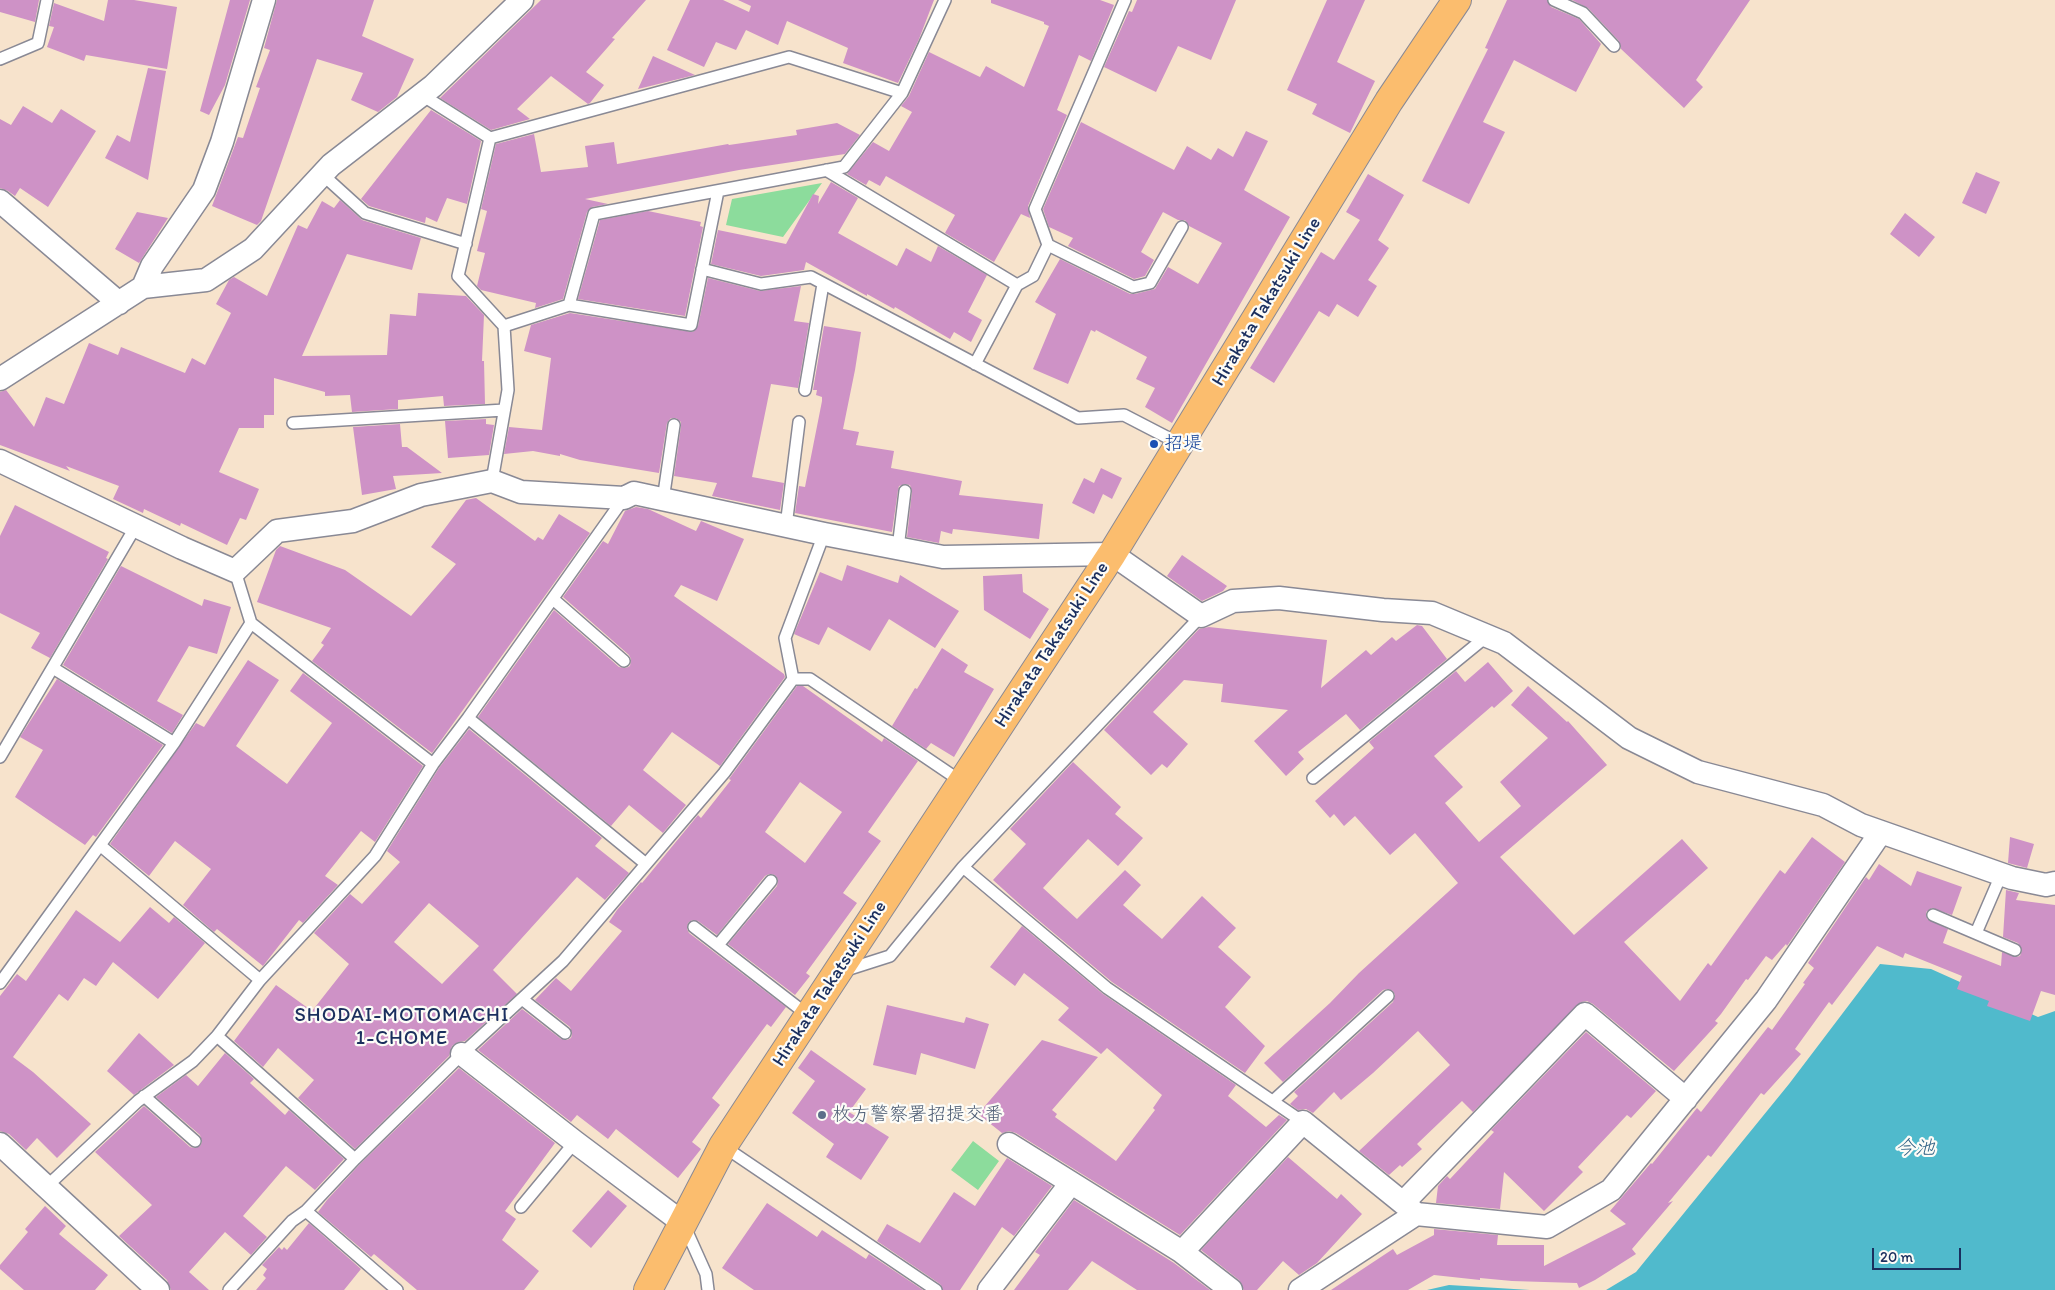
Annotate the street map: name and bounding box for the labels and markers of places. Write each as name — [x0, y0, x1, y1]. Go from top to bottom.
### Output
place label: 招堤 — [1164, 433, 1202, 455]
marker: 招堤 — [1148, 438, 1160, 450]
place label: 枚方警察署招提交番 — [832, 1104, 1003, 1126]
marker: 枚方警察署招提交番 — [816, 1109, 828, 1121]

